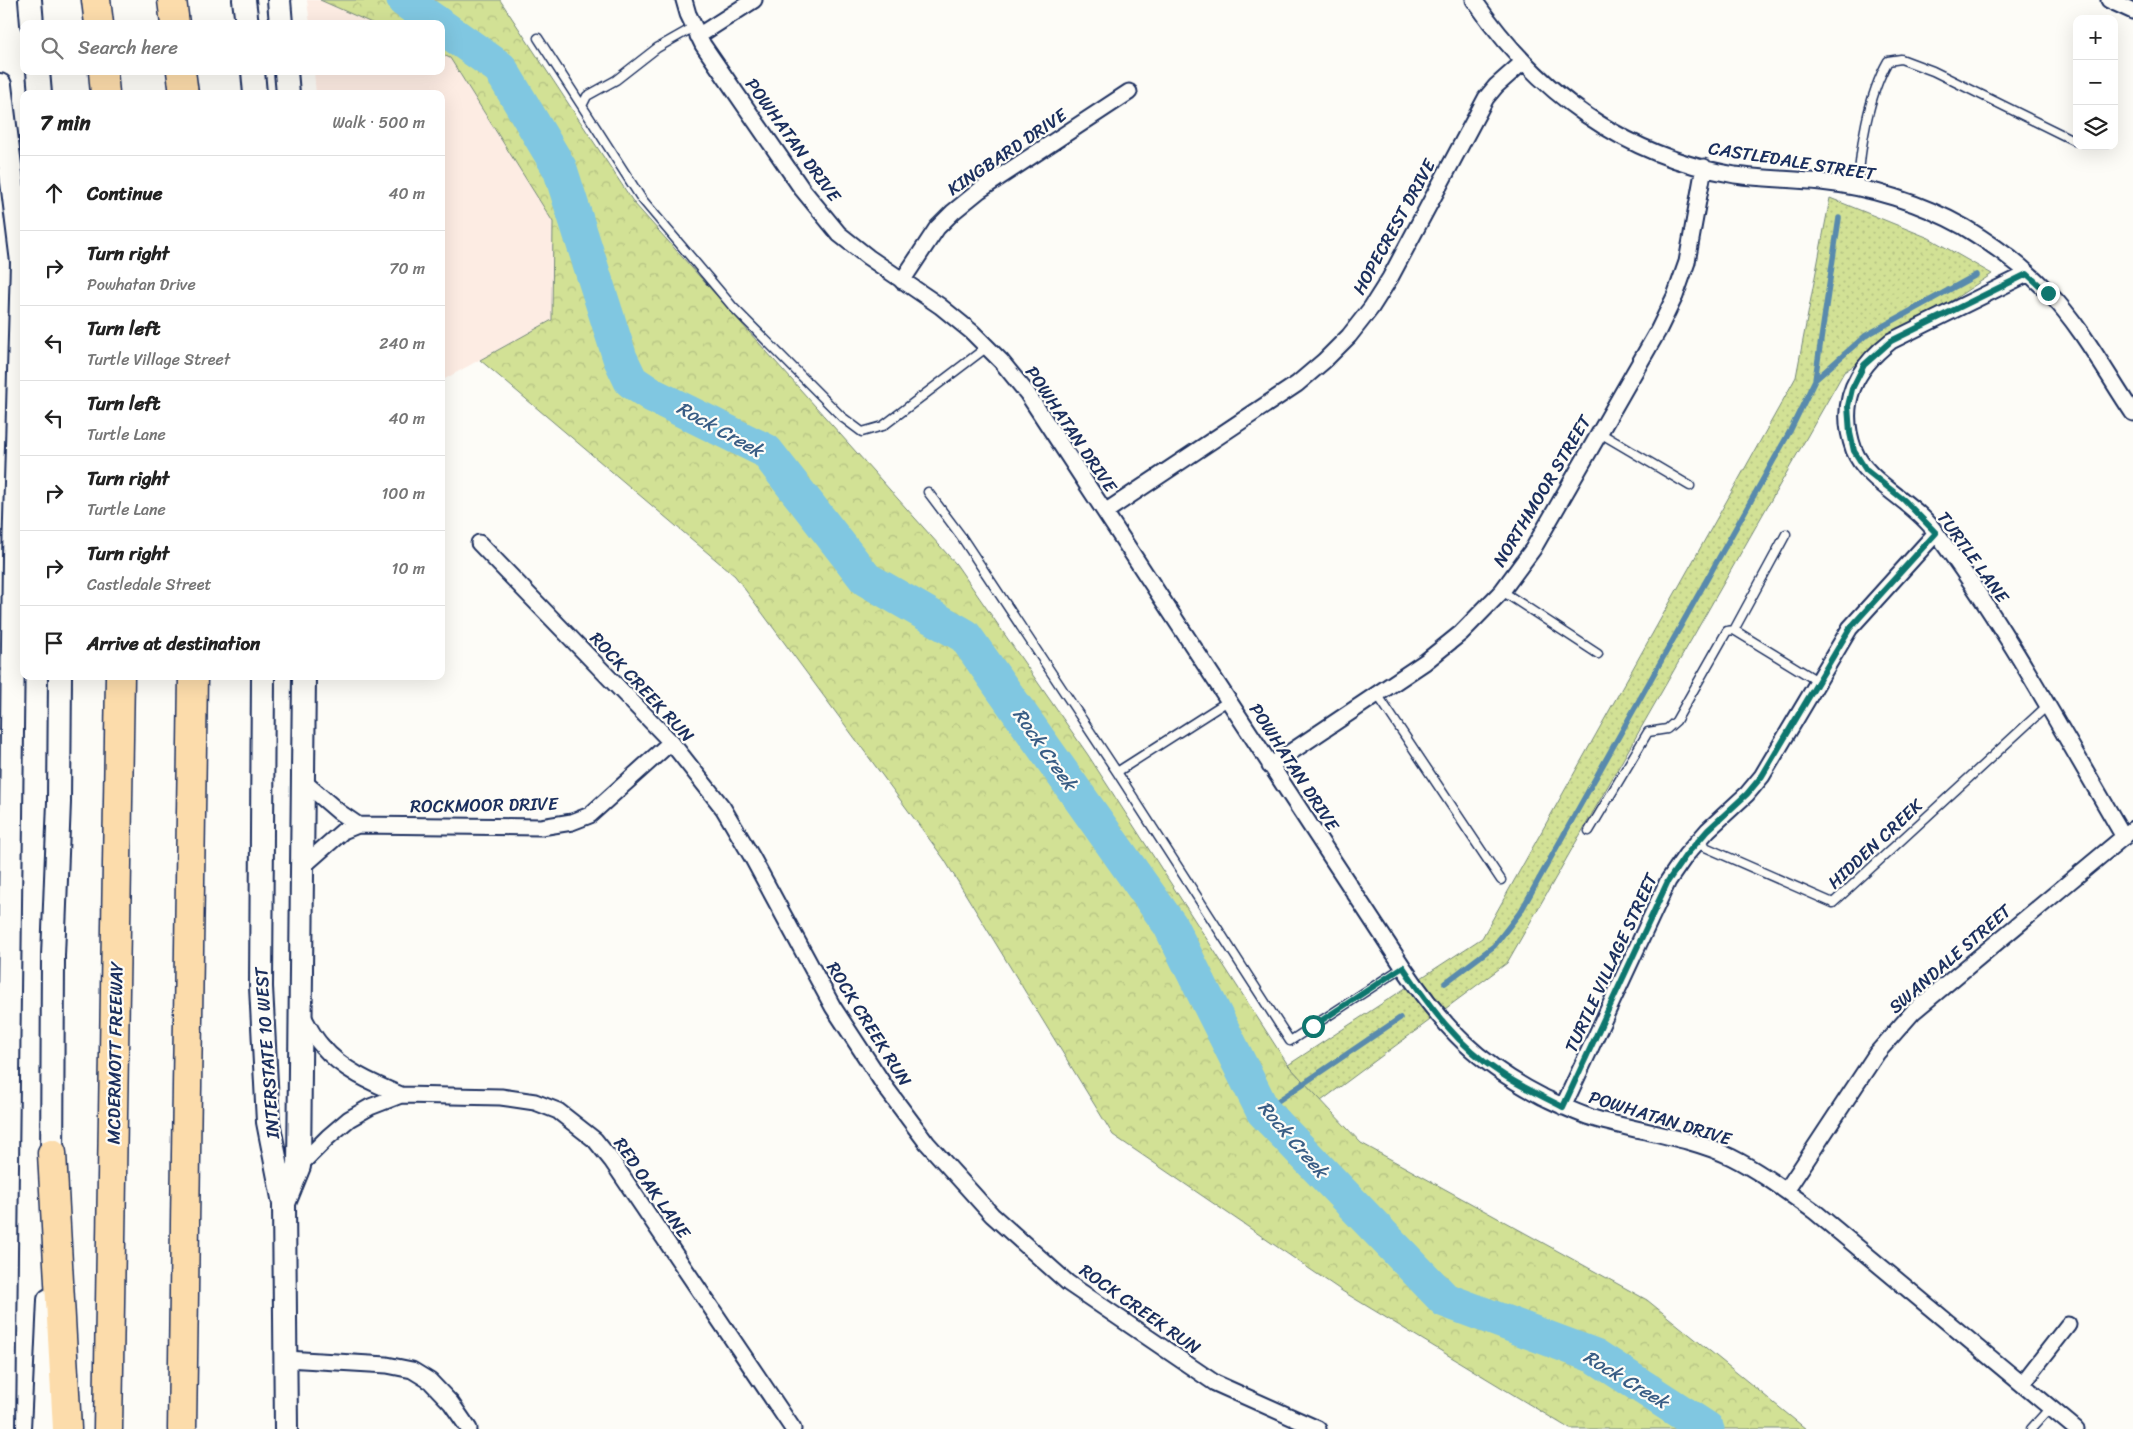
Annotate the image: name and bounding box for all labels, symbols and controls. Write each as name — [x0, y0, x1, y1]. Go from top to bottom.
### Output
map controls — [2073, 15, 2118, 150]
button: + — [2073, 15, 2118, 60]
search box — [20, 20, 445, 75]
text: Search here — [78, 31, 178, 64]
icon: search — [38, 34, 66, 62]
button: − — [2073, 60, 2118, 105]
street label: POWHATAN DRIVE — [737, 71, 850, 210]
street label: KINGBARD DRIVE — [940, 99, 1075, 204]
text: 7 min — [40, 104, 91, 142]
button: layers — [2073, 105, 2118, 150]
text: Walk · 500 m — [333, 108, 425, 137]
street label: CASTLEDALE STREET — [1706, 132, 1879, 190]
street label: HOPECREST DRIVE — [1343, 152, 1445, 301]
text: Continue — [87, 177, 163, 210]
icon: ahead — [40, 179, 68, 207]
text: 40 m — [388, 179, 425, 208]
text: Turn right — [87, 237, 169, 270]
icon: right — [40, 254, 68, 282]
text: 70 m — [389, 254, 425, 283]
text: Powhatan Drive — [87, 270, 196, 299]
route end — [2037, 282, 2060, 305]
text: Turn left — [87, 312, 160, 345]
icon: left — [40, 329, 68, 357]
text: 240 m — [379, 329, 425, 358]
text: Turtle Village Street — [87, 345, 230, 374]
street label: POWHATAN DRIVE — [1016, 359, 1126, 500]
text: Turn left — [87, 387, 160, 420]
water label: Rock Creek — [671, 392, 772, 468]
icon: left — [40, 404, 68, 432]
text: 40 m — [388, 404, 425, 433]
street label: NORTHMOOR STREET — [1484, 408, 1601, 573]
text: Turtle Lane — [87, 420, 166, 449]
text: Turn right — [87, 462, 169, 495]
icon: right — [40, 479, 68, 507]
text: 100 m — [381, 479, 425, 508]
text: Turtle Lane — [87, 495, 166, 524]
street label: TURTLE LANE — [1928, 504, 2018, 611]
text: Turn right — [87, 537, 169, 570]
icon: right — [40, 554, 68, 582]
text: 10 m — [392, 554, 425, 583]
text: Castledale Street — [87, 570, 212, 599]
street label: ROCK CREEK RUN — [582, 624, 703, 750]
text: Arrive at destination — [87, 627, 260, 660]
icon: arrive — [40, 629, 68, 657]
street label: POWHATAN DRIVE — [1240, 696, 1348, 838]
water label: Rock Creek — [1004, 701, 1087, 799]
street label: ROCKMOOR DRIVE — [410, 788, 559, 822]
street label: HIDDEN CREEK — [1820, 790, 1931, 897]
street label: TURTLE VILLAGE STREET — [1555, 867, 1667, 1058]
street label: SWANDALE STREET — [1881, 895, 2020, 1022]
street label: ROCK CREEK RUN — [818, 955, 921, 1093]
street label: MCDERMOTT FREEWAY — [97, 960, 133, 1145]
street label: INTERSTATE 10 WEST — [245, 965, 289, 1141]
route start — [1302, 1015, 1325, 1038]
street label: POWHATAN DRIVE — [1585, 1081, 1736, 1155]
water label: Rock Creek — [1250, 1093, 1338, 1188]
street label: RED OAK LANE — [605, 1130, 700, 1246]
street label: ROCK CREEK RUN — [1072, 1255, 1208, 1363]
water label: Rock Creek — [1577, 1341, 1677, 1419]

